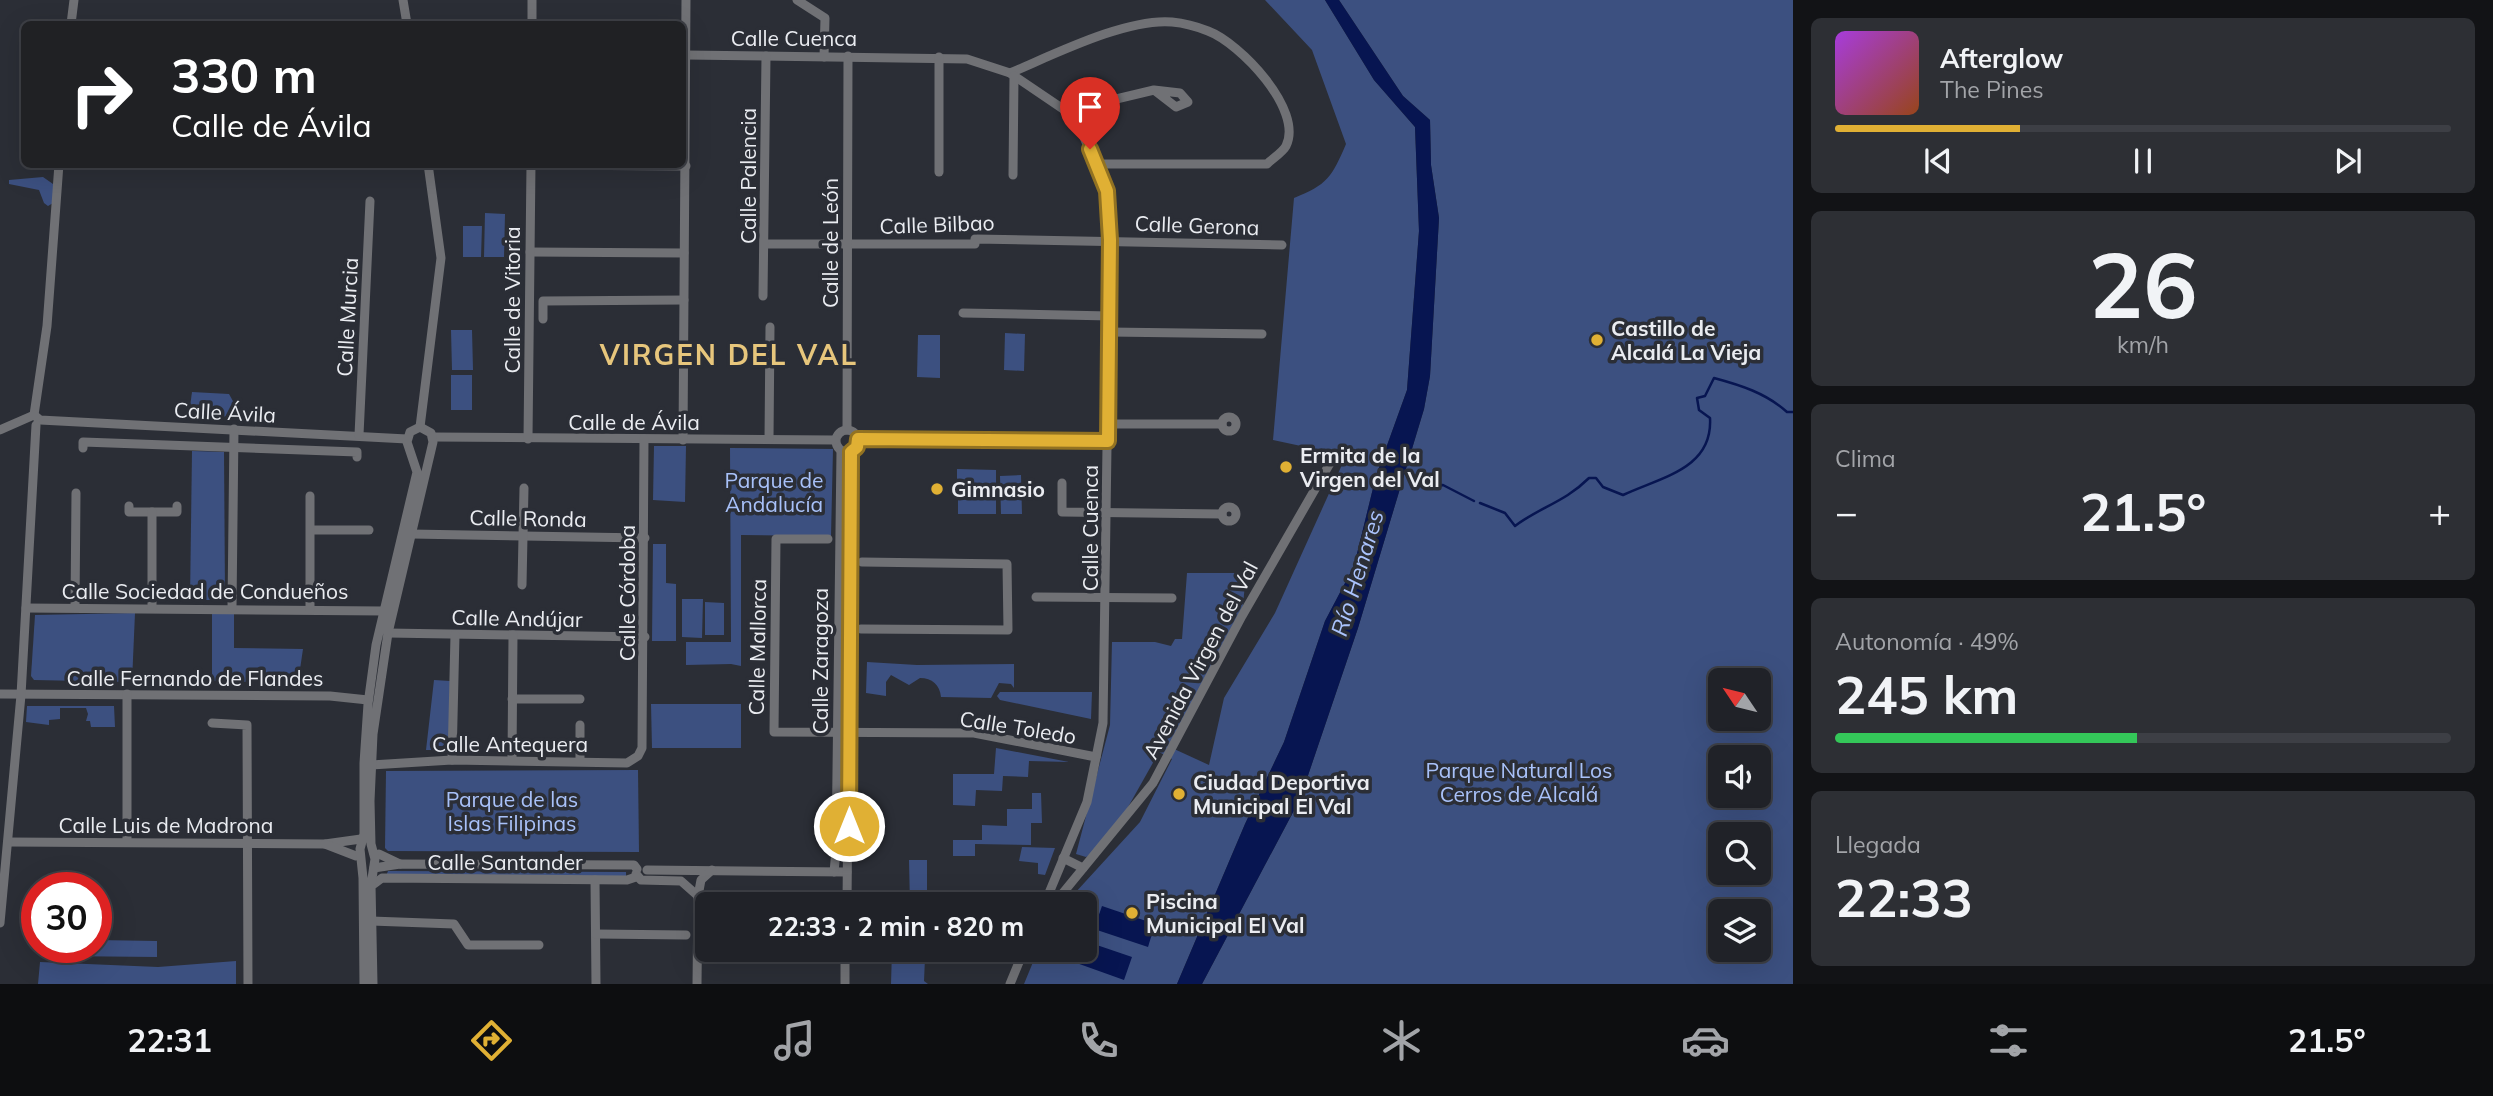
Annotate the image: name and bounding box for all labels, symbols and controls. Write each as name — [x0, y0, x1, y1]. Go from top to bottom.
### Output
street label: Calle Cuenca — [731, 25, 857, 51]
text: Afterglow — [1940, 42, 2063, 75]
text: 330 m — [171, 44, 317, 105]
icon: right — [56, 49, 147, 140]
text: The Pines — [1940, 75, 2044, 104]
pin — [1060, 77, 1120, 149]
icon: arrive — [1071, 88, 1109, 126]
text: Calle de Ávila — [171, 105, 372, 145]
street label: Calle Palencia — [735, 108, 761, 244]
icon: previous — [1919, 142, 1957, 180]
icon: pause — [2124, 142, 2162, 180]
icon: next — [2329, 142, 2367, 180]
street label: Calle de León — [817, 178, 843, 308]
street label: Calle Bilbao — [879, 209, 995, 239]
street label: Calle Gerona — [1134, 210, 1260, 240]
street label: Calle de Vitoria — [499, 226, 525, 374]
text: 26 — [2088, 227, 2198, 341]
street label: Calle Murcia — [331, 257, 363, 377]
place label: Castillo de Alcalá La Vieja — [1611, 315, 1761, 365]
text: km/h — [2117, 330, 2169, 359]
marker: Castillo de Alcalá La Vieja — [1589, 332, 1605, 348]
district label: VIRGEN DEL VAL — [599, 337, 858, 372]
street label: Calle Ávila — [173, 396, 277, 428]
street label: Calle de Ávila — [568, 409, 700, 435]
place label: Ermita de la Virgen del Val — [1299, 442, 1440, 492]
text: Clima — [1835, 444, 1896, 473]
marker: Ermita de la Virgen del Val — [1278, 459, 1294, 475]
street label: Calle Cuenca — [1077, 465, 1103, 591]
park label: Parque de Andalucía — [725, 467, 823, 517]
place label: Gimnasio — [951, 476, 1045, 502]
text: 21.5° — [2080, 479, 2206, 544]
marker: Gimnasio — [929, 481, 945, 497]
text: − — [1835, 488, 1858, 536]
text: + — [2428, 488, 2451, 536]
street label: Calle Ronda — [469, 504, 587, 532]
water label: Río Henares — [1324, 507, 1390, 639]
street label: Calle Córdoba — [614, 525, 640, 661]
street label: Avenida Virgen del Val — [1137, 557, 1263, 763]
street label: Calle Sociedad de Condueños — [62, 578, 348, 604]
street label: Calle Mallorca — [743, 579, 771, 715]
street label: Calle Zaragoza — [807, 588, 833, 734]
street label: Calle Andújar — [451, 604, 583, 632]
text: Autonomía · 49% — [1835, 627, 2019, 656]
text: 245 km — [1835, 662, 2018, 727]
street label: Calle Fernando de Flandes — [67, 665, 323, 691]
north arrow — [1708, 668, 1771, 732]
map controls — [1708, 668, 1771, 962]
street label: Calle Toledo — [958, 705, 1078, 749]
street label: Calle Antequera — [432, 731, 588, 757]
button: sound — [1708, 745, 1771, 808]
park label: Parque Natural Los Cerros de Alcalá — [1426, 757, 1612, 807]
place label: Ciudad Deportiva Municipal El Val — [1193, 769, 1370, 819]
park label: Parque de las Islas Filipinas — [446, 786, 578, 836]
marker: Ciudad Deportiva Municipal El Val — [1171, 786, 1187, 802]
position arrow — [812, 789, 886, 863]
street label: Calle Luis de Madrona — [59, 812, 273, 838]
button: search — [1708, 822, 1771, 885]
text: Llegada — [1835, 830, 1921, 859]
street label: Calle Santander — [427, 849, 583, 875]
text: 22:33 — [1835, 865, 1973, 930]
speed limit sign: 30 — [21, 872, 112, 963]
place label: Piscina Municipal El Val — [1146, 888, 1304, 938]
button: layers — [1708, 899, 1771, 962]
marker: Piscina Municipal El Val — [1124, 905, 1140, 921]
text: 22:33 · 2 min · 820 m — [768, 910, 1024, 943]
icon: directions — [467, 1016, 516, 1065]
icon: music — [770, 1016, 819, 1065]
icon: phone — [1074, 1016, 1123, 1065]
icon: climate — [1377, 1016, 1426, 1065]
icon: car — [1681, 1016, 1730, 1065]
icon: filters — [1984, 1016, 2033, 1065]
text: 22:31 — [127, 1020, 212, 1060]
text: 21.5° — [2288, 1020, 2366, 1060]

